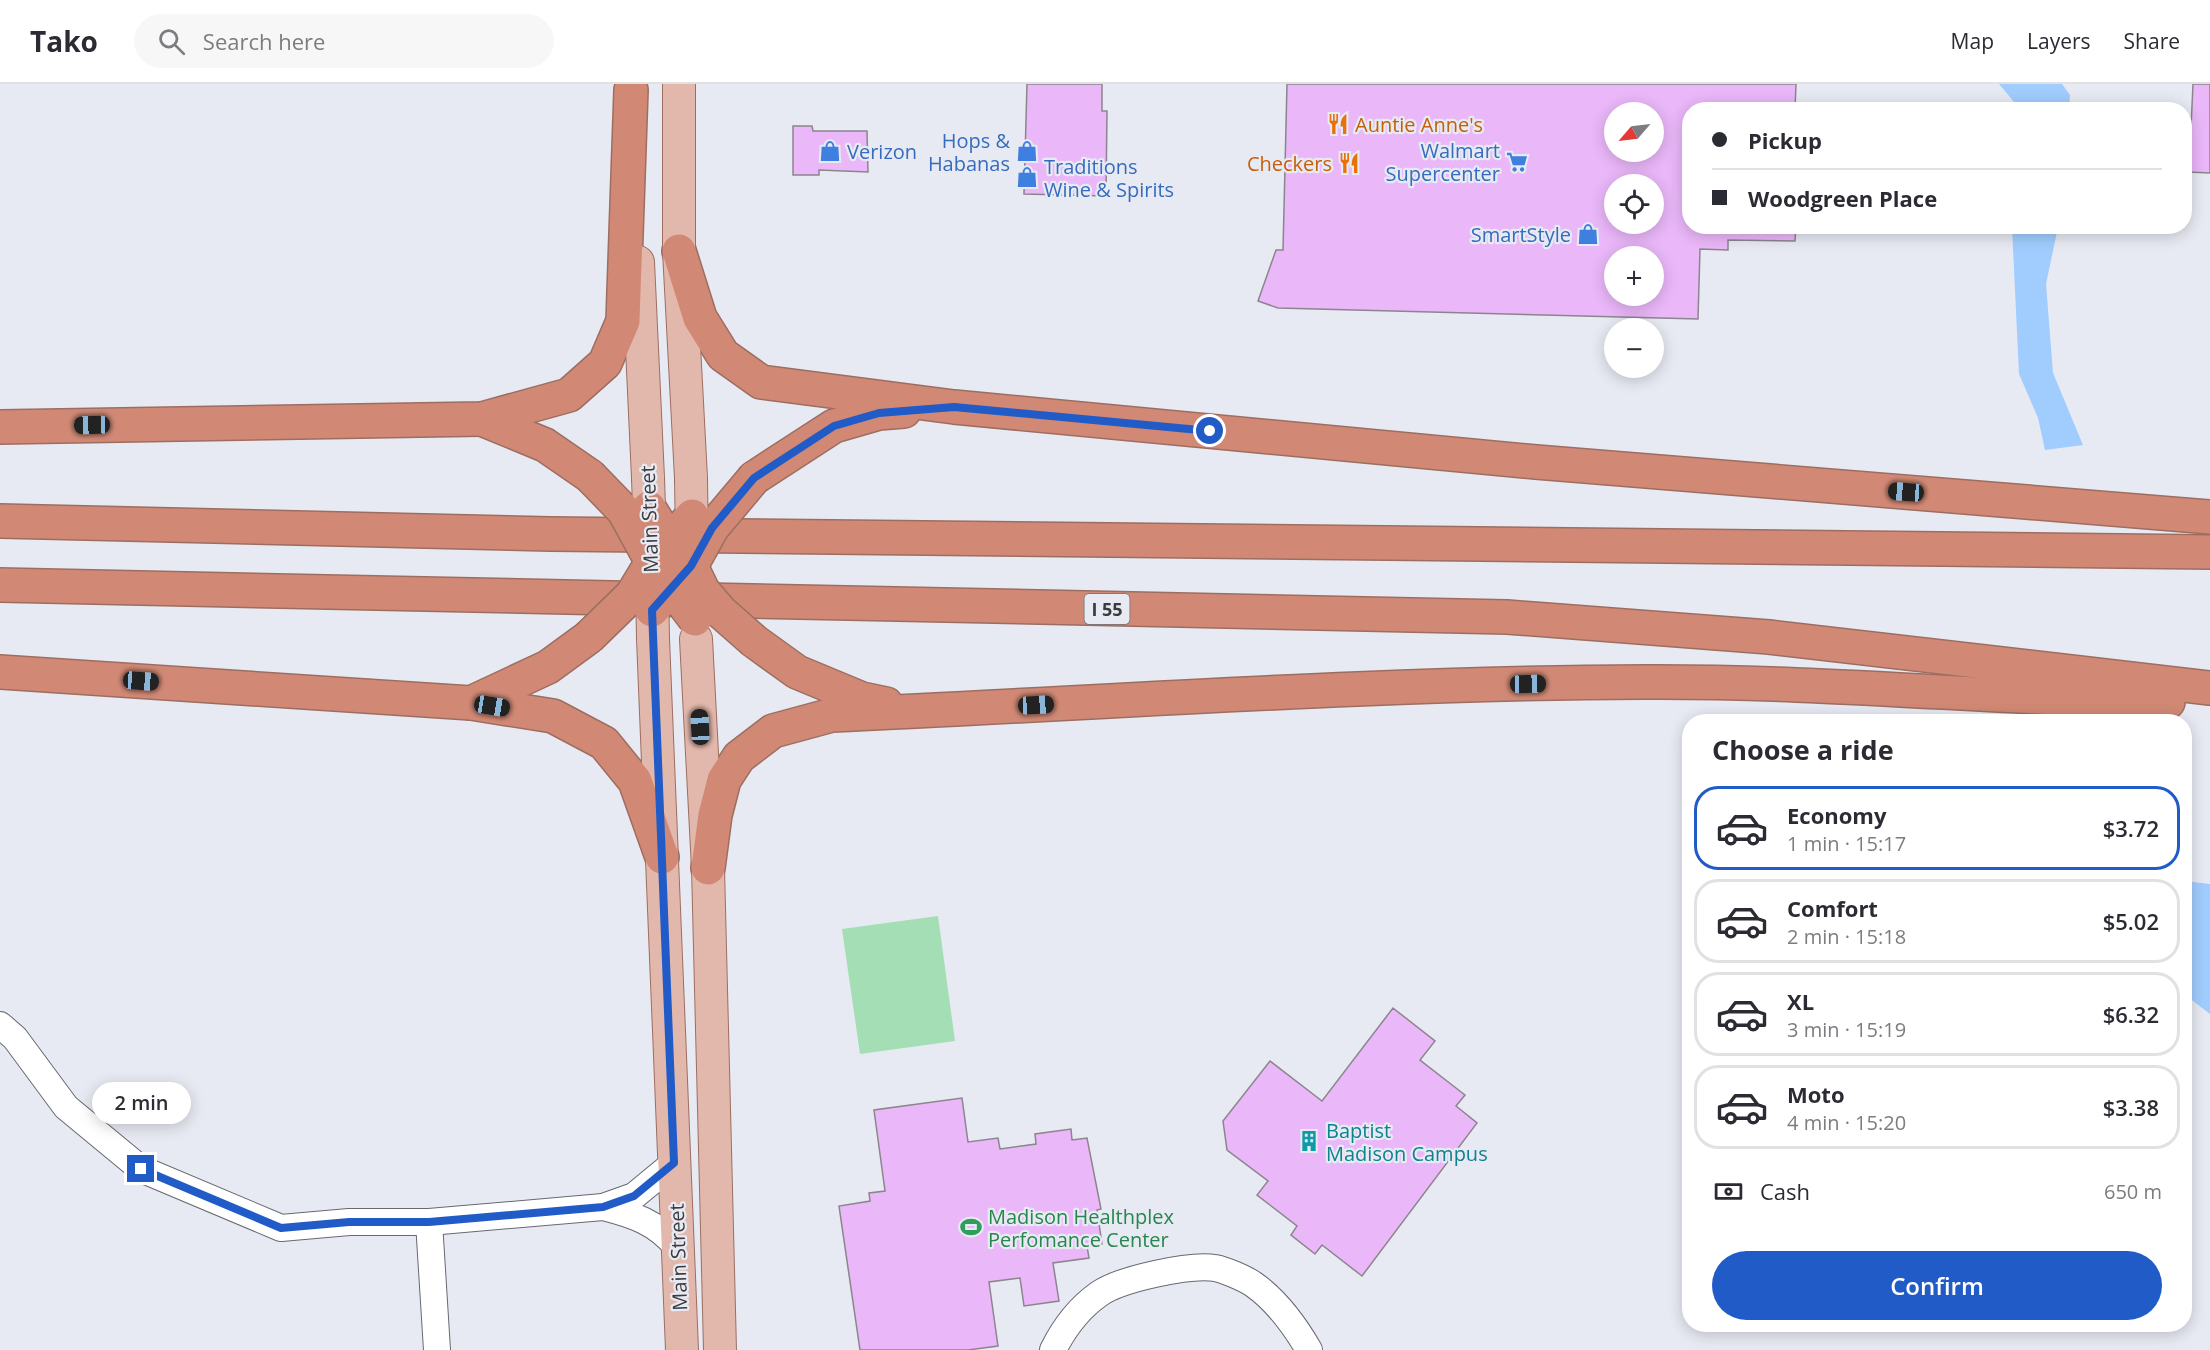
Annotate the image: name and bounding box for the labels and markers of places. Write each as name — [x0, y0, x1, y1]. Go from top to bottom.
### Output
place label: Auntie Anne's — [1355, 111, 1483, 138]
restaurant icon: Auntie Anne's — [1326, 112, 1350, 136]
place label: Hops & Habanas — [928, 127, 1010, 177]
place label: Walmart Supercenter — [1386, 137, 1500, 187]
place label: Verizon — [847, 138, 917, 165]
shop icon: Verizon — [818, 139, 842, 163]
shop icon: Hops & Habanas — [1015, 139, 1039, 163]
place label: Checkers — [1247, 150, 1332, 177]
supermarket icon: Walmart Supercenter — [1505, 150, 1529, 174]
restaurant icon: Checkers — [1337, 151, 1361, 175]
place label: Traditions Wine & Spirits — [1044, 153, 1174, 203]
shop icon: Traditions Wine & Spirits — [1015, 165, 1039, 189]
place label: SmartStyle — [1471, 221, 1571, 248]
shop icon: SmartStyle — [1576, 222, 1600, 246]
place label: Baptist Madison Campus — [1326, 1117, 1488, 1167]
building icon: Baptist Madison Campus — [1297, 1129, 1321, 1153]
place label: Madison Healthplex Perfomance Center — [988, 1203, 1174, 1253]
sports icon: Madison Healthplex Perfomance Center — [959, 1215, 983, 1239]

